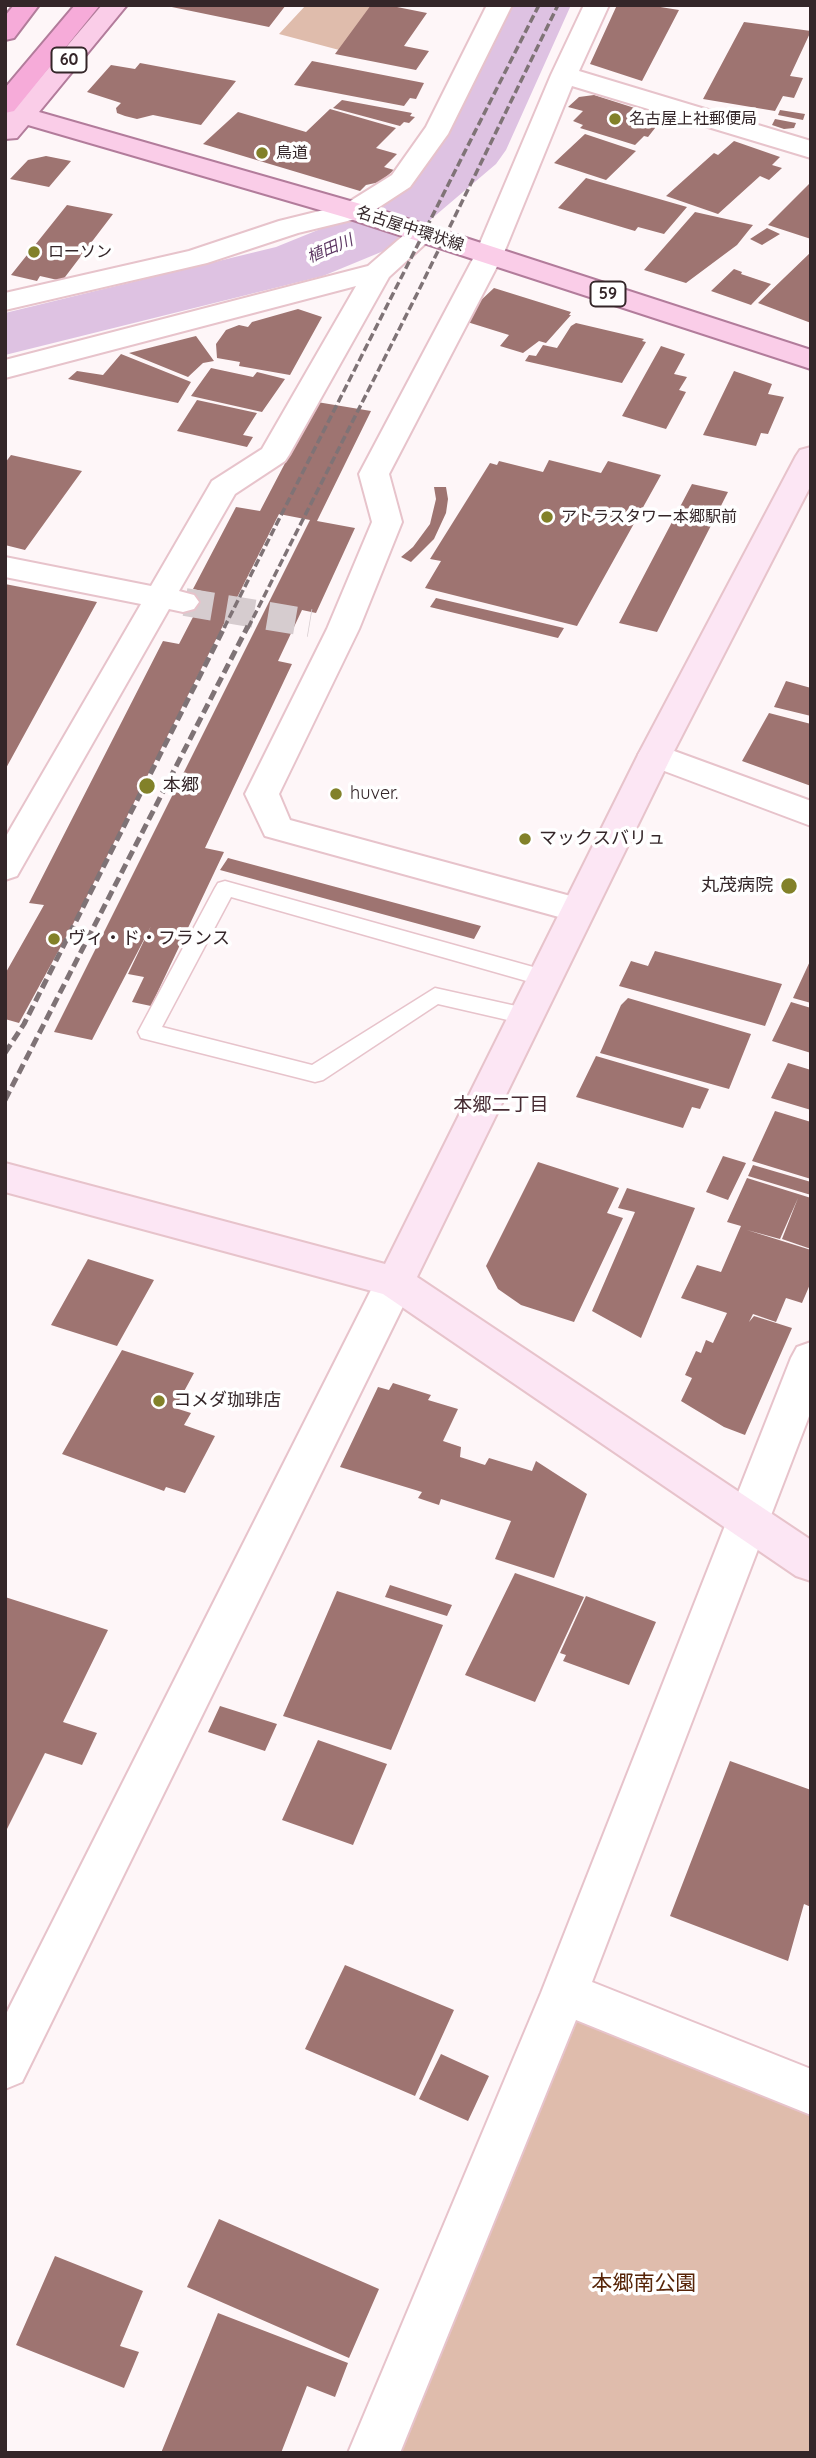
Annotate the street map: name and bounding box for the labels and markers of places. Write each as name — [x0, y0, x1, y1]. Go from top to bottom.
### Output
place label: 名古屋上社郵便局 — [629, 109, 757, 129]
marker: 名古屋上社郵便局 — [607, 111, 623, 127]
place label: 鳥道 — [276, 143, 308, 163]
marker: 鳥道 — [254, 145, 270, 161]
place label: ローソン — [48, 242, 112, 262]
marker: ローソン — [26, 244, 42, 260]
place label: アトラスタワー本郷駅前 — [561, 507, 737, 527]
marker: アトラスタワー本郷駅前 — [539, 509, 555, 525]
place label: 本郷 — [163, 775, 199, 797]
marker: 本郷 — [137, 776, 157, 796]
place label: huver. — [350, 783, 398, 805]
marker: huver. — [328, 786, 344, 802]
place label: マックスバリュ — [539, 828, 665, 850]
marker: マックスバリュ — [517, 831, 533, 847]
place label: 丸茂病院 — [701, 875, 773, 897]
marker: 丸茂病院 — [779, 876, 799, 896]
place label: ヴィ・ド・フランス — [68, 928, 230, 950]
marker: ヴィ・ド・フランス — [46, 931, 62, 947]
place label: コメダ珈琲店 — [173, 1390, 281, 1412]
marker: コメダ珈琲店 — [151, 1393, 167, 1409]

